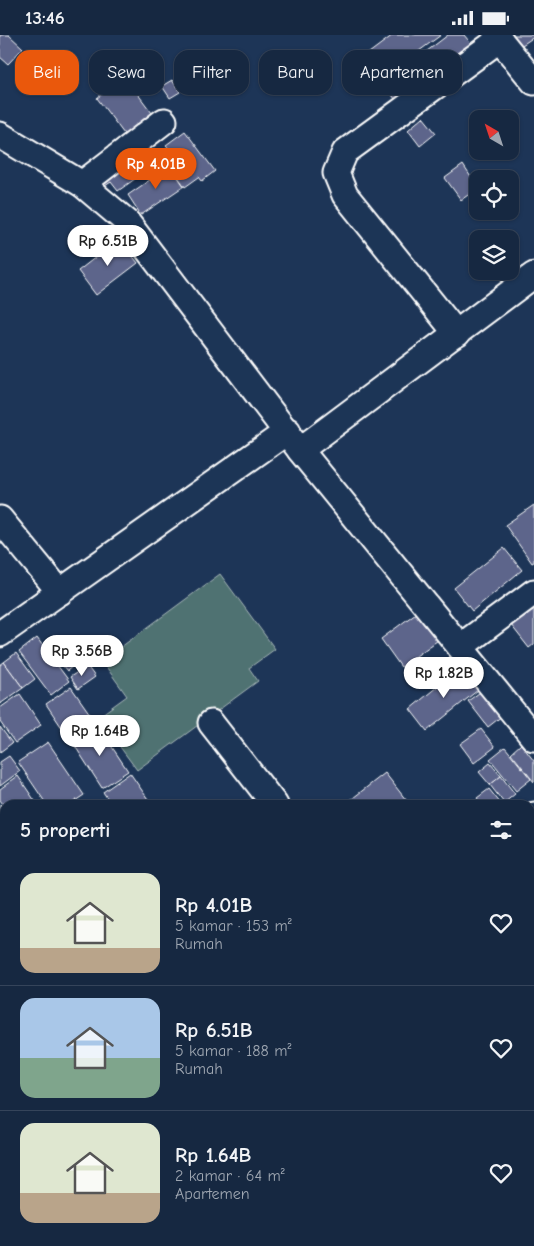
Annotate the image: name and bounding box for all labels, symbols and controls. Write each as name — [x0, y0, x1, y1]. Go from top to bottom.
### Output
text: 13:46 — [25, 7, 65, 29]
chip: Beli — [15, 50, 79, 95]
chip: Sewa — [89, 50, 164, 95]
chip: Filter — [174, 50, 249, 95]
chip: Baru — [259, 50, 332, 95]
chip: Apartemen — [342, 50, 462, 95]
north arrow — [469, 110, 519, 160]
map controls — [469, 110, 519, 280]
pin: Rp 4.01B — [104, 147, 208, 190]
text: Rp 4.01B — [127, 155, 185, 173]
button: locate — [469, 170, 519, 220]
pin: Rp 6.51B — [56, 225, 160, 267]
button: layers — [469, 230, 519, 280]
text: Rp 6.51B — [78, 232, 138, 250]
pin: Rp 3.56B — [30, 635, 134, 677]
text: Rp 3.56B — [52, 642, 112, 660]
pin: Rp 1.82B — [392, 657, 496, 699]
text: Rp 1.82B — [415, 664, 473, 682]
pin: Rp 1.64B — [48, 715, 152, 757]
text: Rp 1.64B — [71, 722, 129, 740]
icon: filters — [487, 816, 515, 844]
text: 5 properti — [20, 818, 110, 842]
icon: home — [60, 893, 120, 953]
text: Rp 4.01B — [175, 893, 252, 917]
icon: heart — [487, 909, 515, 937]
text: 5 kamar · 153 m² — [175, 917, 292, 935]
text: Rumah — [175, 935, 223, 953]
icon: home — [60, 1018, 120, 1078]
text: Rp 6.51B — [175, 1018, 253, 1042]
icon: heart — [487, 1034, 515, 1062]
text: 5 kamar · 188 m² — [175, 1042, 291, 1060]
text: Rumah — [175, 1060, 223, 1078]
icon: home — [60, 1143, 120, 1203]
text: Rp 1.64B — [175, 1143, 251, 1167]
icon: heart — [487, 1159, 515, 1187]
text: 2 kamar · 64 m² — [175, 1167, 285, 1185]
text: Apartemen — [175, 1185, 250, 1203]

